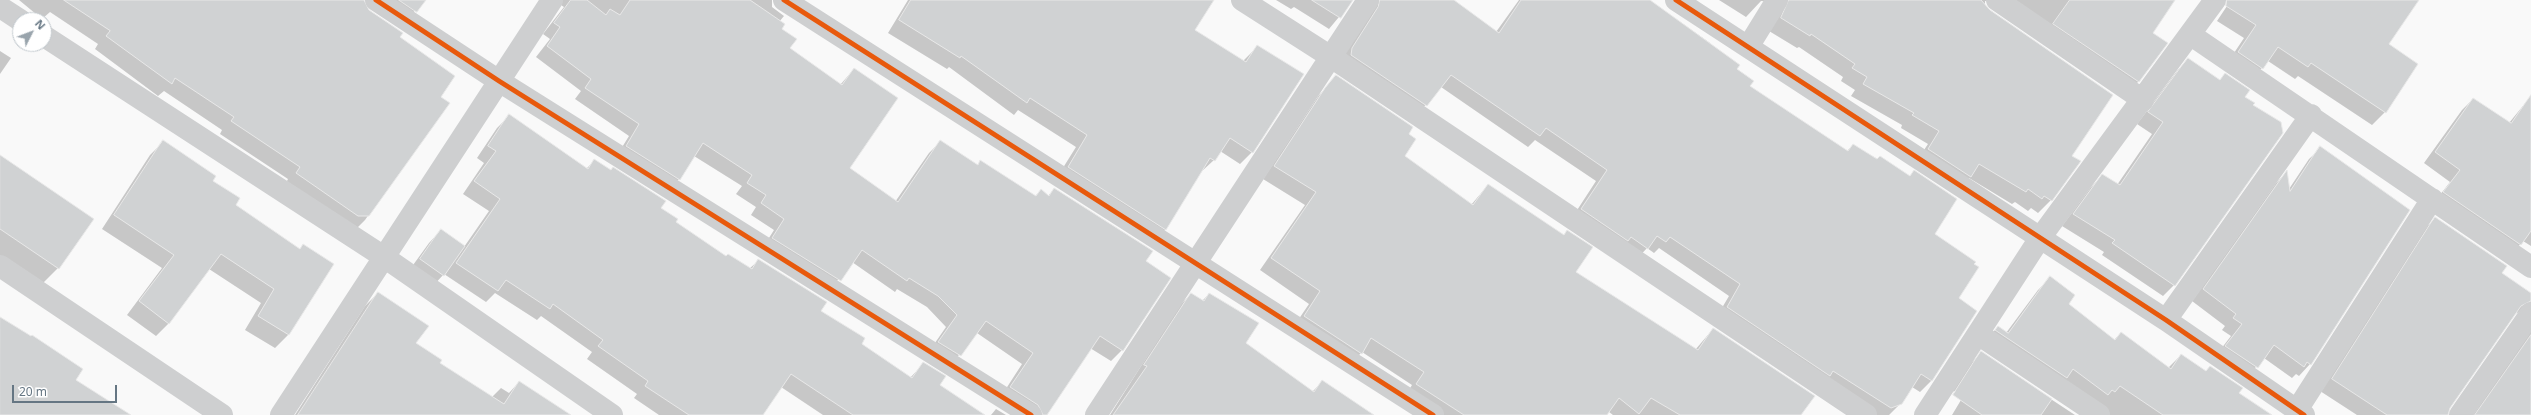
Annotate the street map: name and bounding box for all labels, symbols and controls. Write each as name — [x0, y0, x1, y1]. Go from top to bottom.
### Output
north arrow — [12, 12, 52, 52]
text: N — [32, 16, 49, 33]
scale bar — [14, 377, 119, 403]
text: 20 m — [19, 383, 47, 400]

